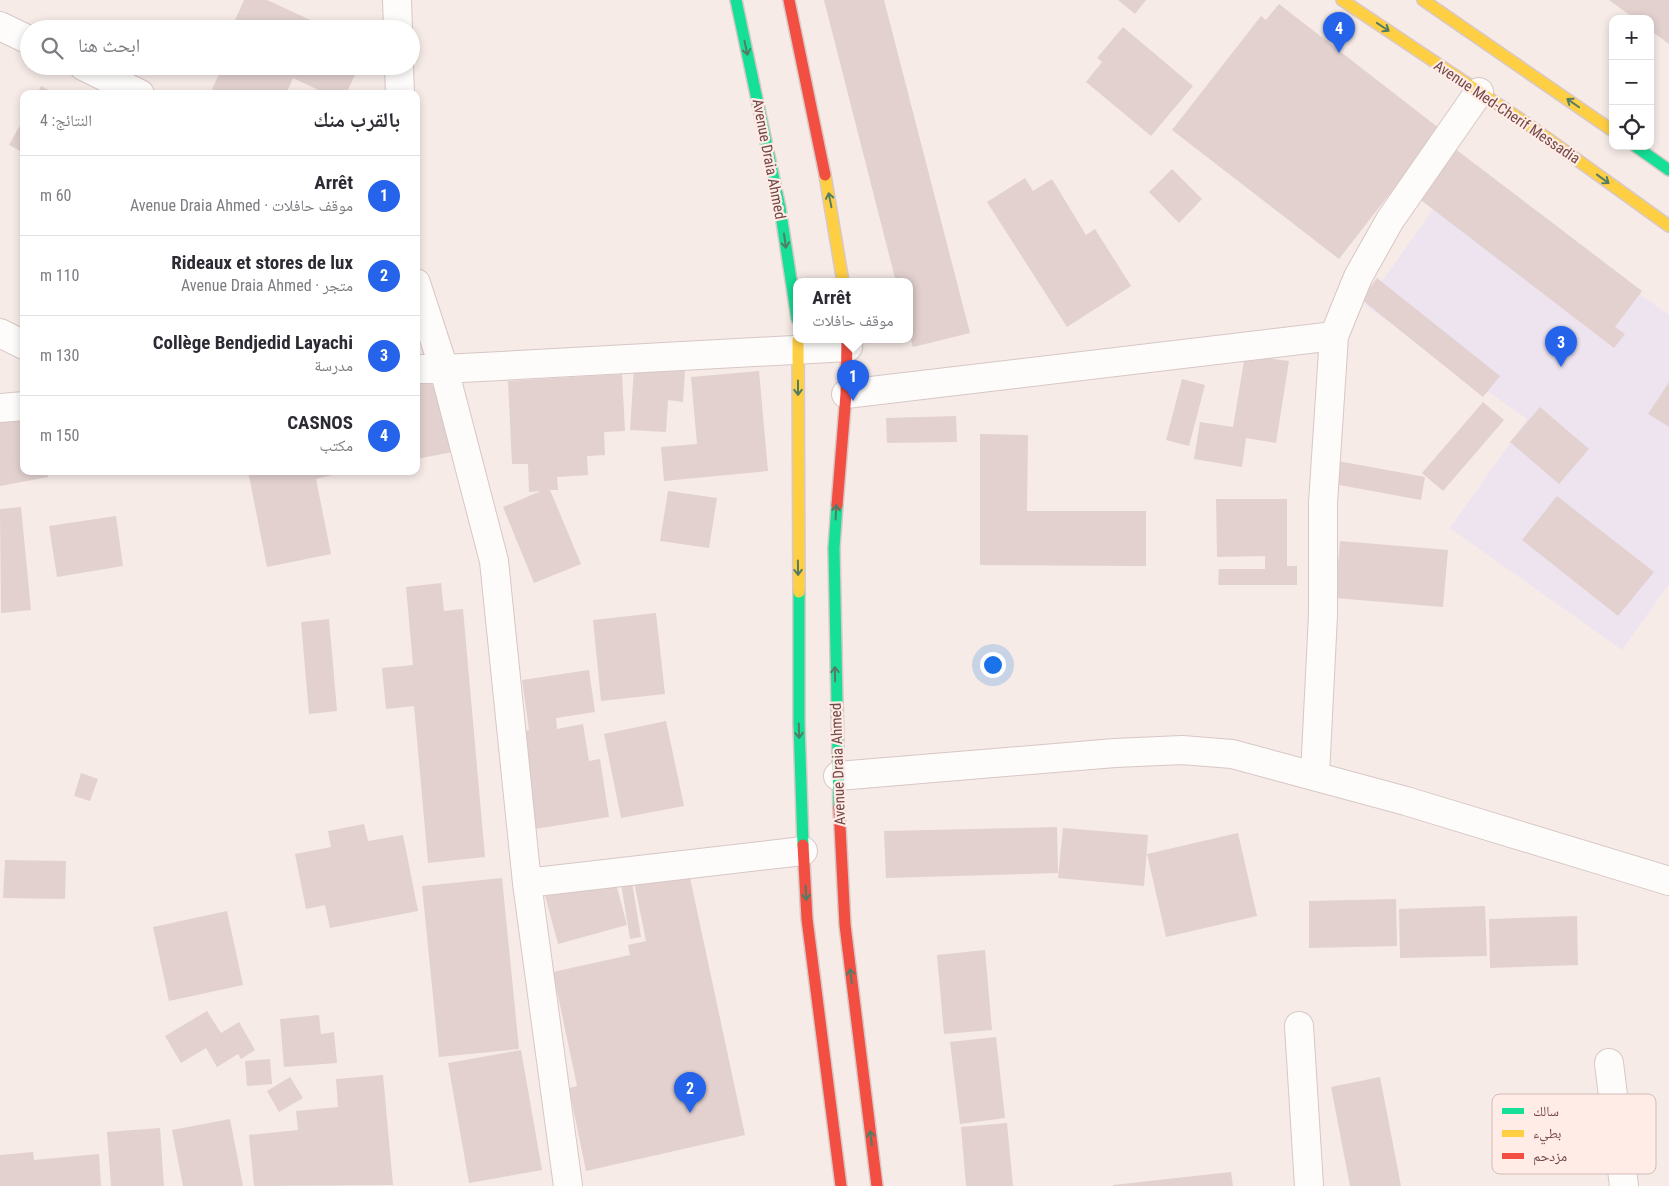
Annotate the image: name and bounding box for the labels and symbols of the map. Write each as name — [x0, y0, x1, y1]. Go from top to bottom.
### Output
pin: 4 — [1323, 12, 1355, 53]
one-way arrow — [1376, 22, 1390, 32]
one-way arrow — [742, 39, 751, 55]
street label: Avenue Med-Cherif Messadia — [1430, 56, 1584, 168]
street label: Avenue Draia Ahmed — [748, 97, 790, 221]
one-way arrow — [1566, 98, 1580, 108]
one-way arrow — [1596, 174, 1610, 184]
one-way arrow — [825, 192, 834, 208]
one-way arrow — [780, 233, 790, 249]
pin: 3 — [1545, 326, 1577, 367]
pin: 1 — [837, 360, 869, 401]
one-way arrow — [793, 380, 803, 396]
one-way arrow — [832, 504, 841, 520]
one-way arrow — [793, 560, 803, 576]
your location — [980, 652, 1006, 678]
one-way arrow — [830, 667, 840, 683]
street label: Avenue Draia Ahmed — [827, 703, 849, 825]
one-way arrow — [795, 723, 804, 739]
one-way arrow — [801, 885, 810, 901]
one-way arrow — [846, 969, 856, 985]
pin: 2 — [674, 1072, 706, 1113]
legend — [1492, 1094, 1656, 1174]
text: سالك — [1533, 1103, 1559, 1119]
text: بطيء — [1533, 1125, 1562, 1145]
one-way arrow — [866, 1130, 876, 1146]
text: مزدحم — [1533, 1148, 1567, 1166]

